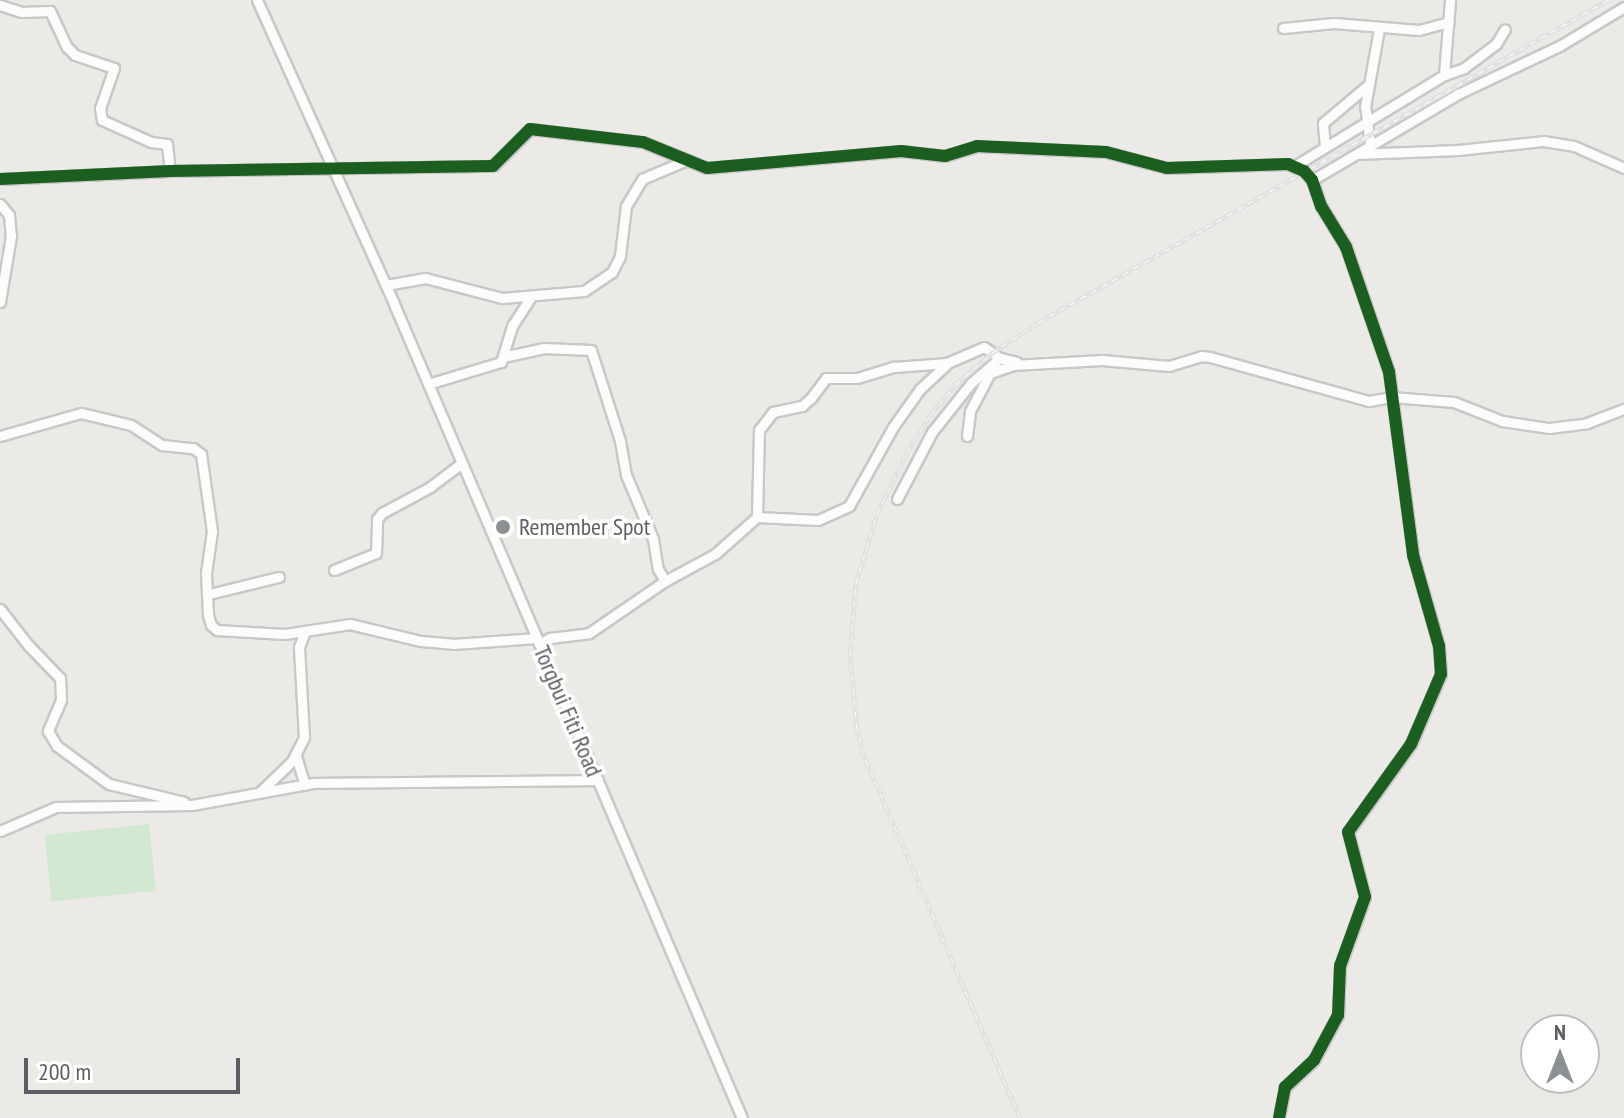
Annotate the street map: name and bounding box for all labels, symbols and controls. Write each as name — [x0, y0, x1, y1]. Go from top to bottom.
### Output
place label: Remember Spot — [519, 513, 650, 541]
marker: Remember Spot — [494, 518, 512, 536]
street label: Torgbui Fiti Road — [527, 641, 609, 781]
north arrow — [1520, 1014, 1600, 1094]
text: N — [1554, 1018, 1566, 1046]
scale bar — [28, 1042, 244, 1092]
text: 200 m — [38, 1056, 91, 1087]

